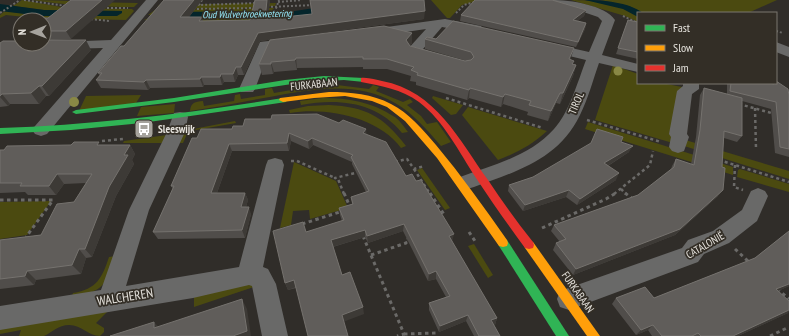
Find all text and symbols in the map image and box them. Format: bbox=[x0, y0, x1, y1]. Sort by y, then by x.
water label: Oud Wulverbroekwetering bbox=[202, 7, 293, 21]
north arrow bbox=[12, 12, 52, 52]
legend bbox=[637, 12, 777, 84]
text: Fast bbox=[673, 20, 691, 35]
text: N bbox=[15, 29, 29, 35]
text: Slow bbox=[673, 40, 694, 55]
text: Jam bbox=[672, 60, 689, 75]
street label: FURKABAAN bbox=[290, 75, 338, 93]
street label: TIROL bbox=[565, 89, 587, 116]
bus stop icon: Sleeswijk bbox=[133, 118, 155, 140]
place label: Sleeswijk bbox=[158, 122, 195, 136]
street label: CATALONIË bbox=[683, 228, 727, 262]
street label: FURKABAAN bbox=[559, 269, 597, 316]
street label: WALCHEREN bbox=[96, 284, 154, 310]

